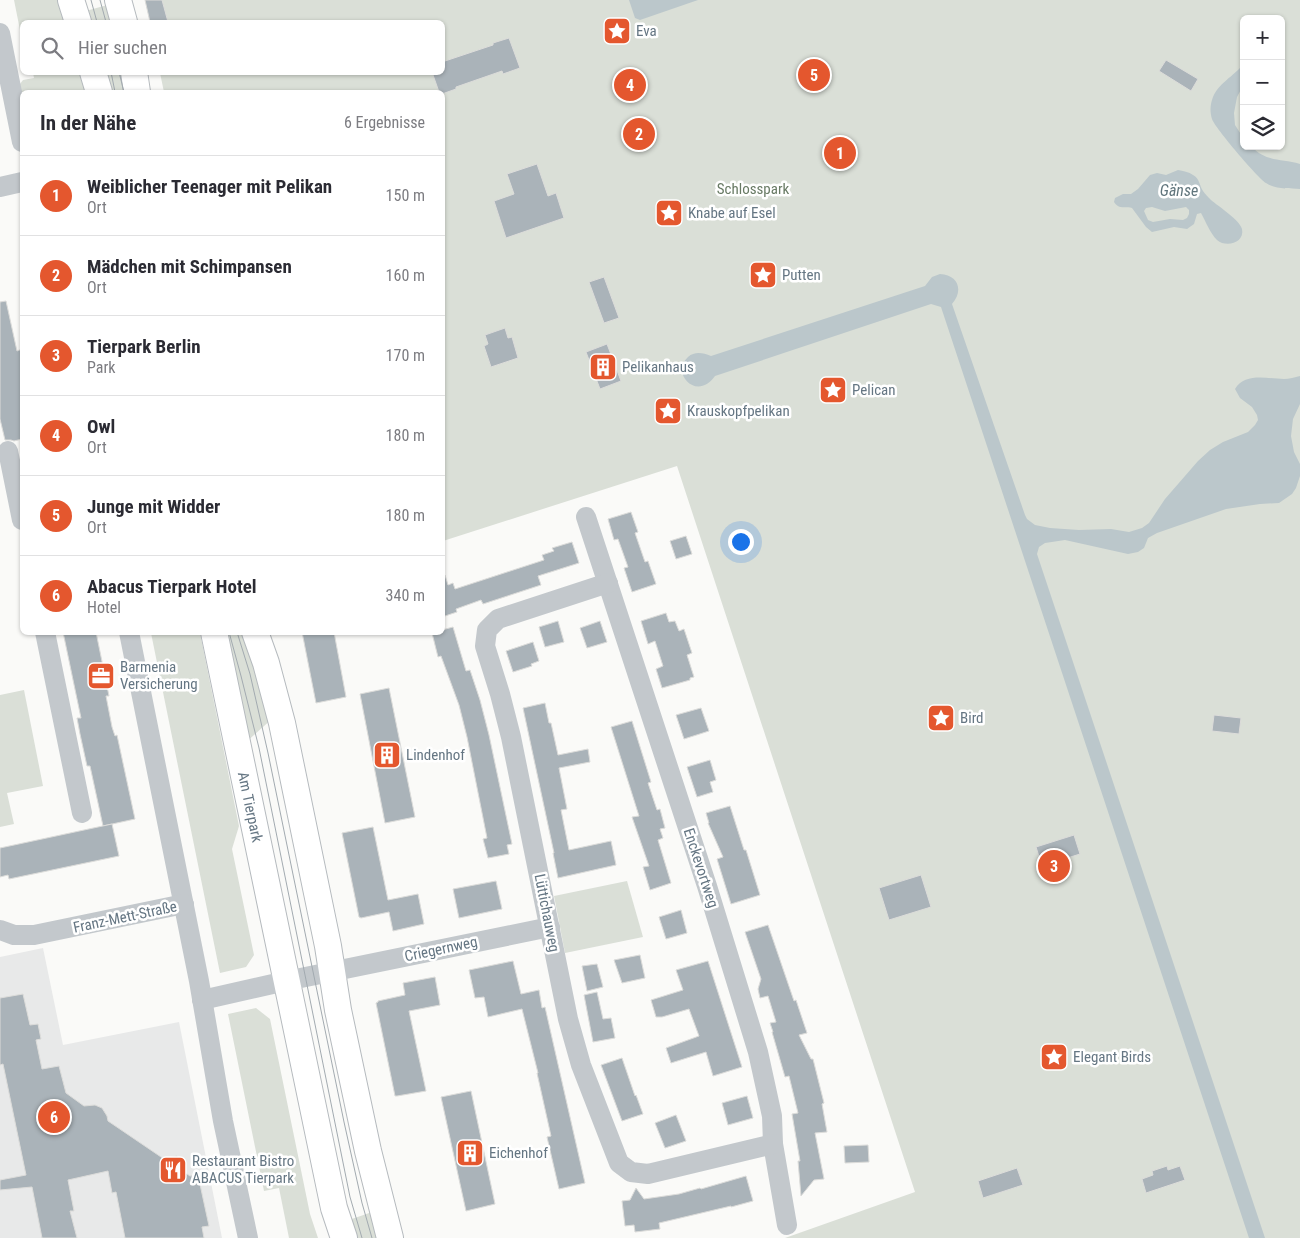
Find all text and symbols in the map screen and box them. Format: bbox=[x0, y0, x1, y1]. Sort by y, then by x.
map controls bbox=[1240, 15, 1285, 150]
button: + bbox=[1240, 15, 1285, 60]
place icon: Eva bbox=[602, 16, 632, 46]
search box bbox=[20, 20, 445, 75]
place label: Eva bbox=[636, 22, 657, 40]
icon: search bbox=[38, 34, 66, 62]
text: Hier suchen bbox=[78, 36, 167, 59]
pin: 5 bbox=[798, 56, 830, 94]
button: − bbox=[1240, 60, 1285, 105]
pin: 4 bbox=[614, 66, 646, 104]
button: layers bbox=[1240, 105, 1285, 150]
text: In der Nähe bbox=[40, 111, 136, 135]
text: 6 Ergebnisse bbox=[344, 113, 425, 132]
pin: 2 bbox=[623, 115, 655, 153]
pin: 1 bbox=[824, 134, 856, 172]
text: Weiblicher Teenager mit Pelikan bbox=[87, 175, 332, 198]
park label: Schlosspark bbox=[717, 180, 789, 198]
water label: Gänse bbox=[1160, 181, 1198, 200]
text: 1 bbox=[52, 186, 60, 205]
text: 150 m bbox=[386, 186, 425, 205]
text: Ort bbox=[87, 198, 107, 217]
place icon: Knabe auf Esel bbox=[654, 198, 684, 228]
place label: Knabe auf Esel bbox=[688, 204, 776, 222]
text: Mädchen mit Schimpansen bbox=[87, 255, 292, 278]
place icon: Putten bbox=[748, 260, 778, 290]
text: 2 bbox=[52, 266, 60, 285]
text: 160 m bbox=[386, 266, 425, 285]
place label: Putten bbox=[782, 266, 821, 284]
text: Ort bbox=[87, 278, 107, 297]
text: Tierpark Berlin bbox=[87, 335, 201, 358]
text: 3 bbox=[52, 346, 60, 365]
text: 170 m bbox=[386, 346, 425, 365]
building icon: Pelikanhaus bbox=[588, 352, 618, 382]
text: Park bbox=[87, 358, 116, 377]
place label: Pelikanhaus bbox=[622, 358, 694, 376]
place icon: Pelican bbox=[818, 375, 848, 405]
place label: Pelican bbox=[852, 381, 896, 399]
place icon: Krauskopfpelikan bbox=[653, 396, 683, 426]
place label: Krauskopfpelikan bbox=[687, 402, 790, 420]
text: Owl bbox=[87, 415, 115, 438]
text: 4 bbox=[52, 426, 60, 445]
text: 180 m bbox=[386, 426, 425, 445]
text: Ort bbox=[87, 438, 107, 457]
text: Junge mit Widder bbox=[87, 495, 220, 518]
text: 5 bbox=[52, 506, 60, 525]
text: 180 m bbox=[386, 506, 425, 525]
text: Ort bbox=[87, 518, 107, 537]
your location bbox=[728, 529, 754, 555]
text: Abacus Tierpark Hotel bbox=[87, 575, 257, 598]
text: 6 bbox=[52, 586, 60, 605]
text: 340 m bbox=[386, 586, 425, 605]
text: Hotel bbox=[87, 598, 121, 617]
place label: Barmenia Versicherung bbox=[120, 658, 198, 693]
office icon: Barmenia Versicherung bbox=[86, 661, 116, 691]
place icon: Bird bbox=[926, 703, 956, 733]
place label: Bird bbox=[960, 709, 984, 727]
building icon: Lindenhof bbox=[372, 740, 402, 770]
place label: Lindenhof bbox=[406, 746, 465, 764]
street label: Am Tierpark bbox=[234, 770, 266, 844]
street label: Enckevortweg bbox=[680, 826, 722, 910]
pin: 3 bbox=[1038, 847, 1070, 885]
street label: Lüttichauweg bbox=[531, 872, 563, 954]
street label: Franz-Mett-Straße bbox=[72, 897, 178, 937]
street label: Criegernweg bbox=[403, 933, 479, 965]
place icon: Elegant Birds bbox=[1039, 1042, 1069, 1072]
place label: Elegant Birds bbox=[1073, 1048, 1151, 1066]
pin: 6 bbox=[38, 1098, 70, 1136]
building icon: Eichenhof bbox=[455, 1138, 485, 1168]
place label: Eichenhof bbox=[489, 1144, 548, 1162]
place label: Restaurant Bistro ABACUS Tierpark bbox=[192, 1152, 294, 1187]
restaurant icon: Restaurant Bistro ABACUS Tierpark bbox=[158, 1155, 188, 1185]

